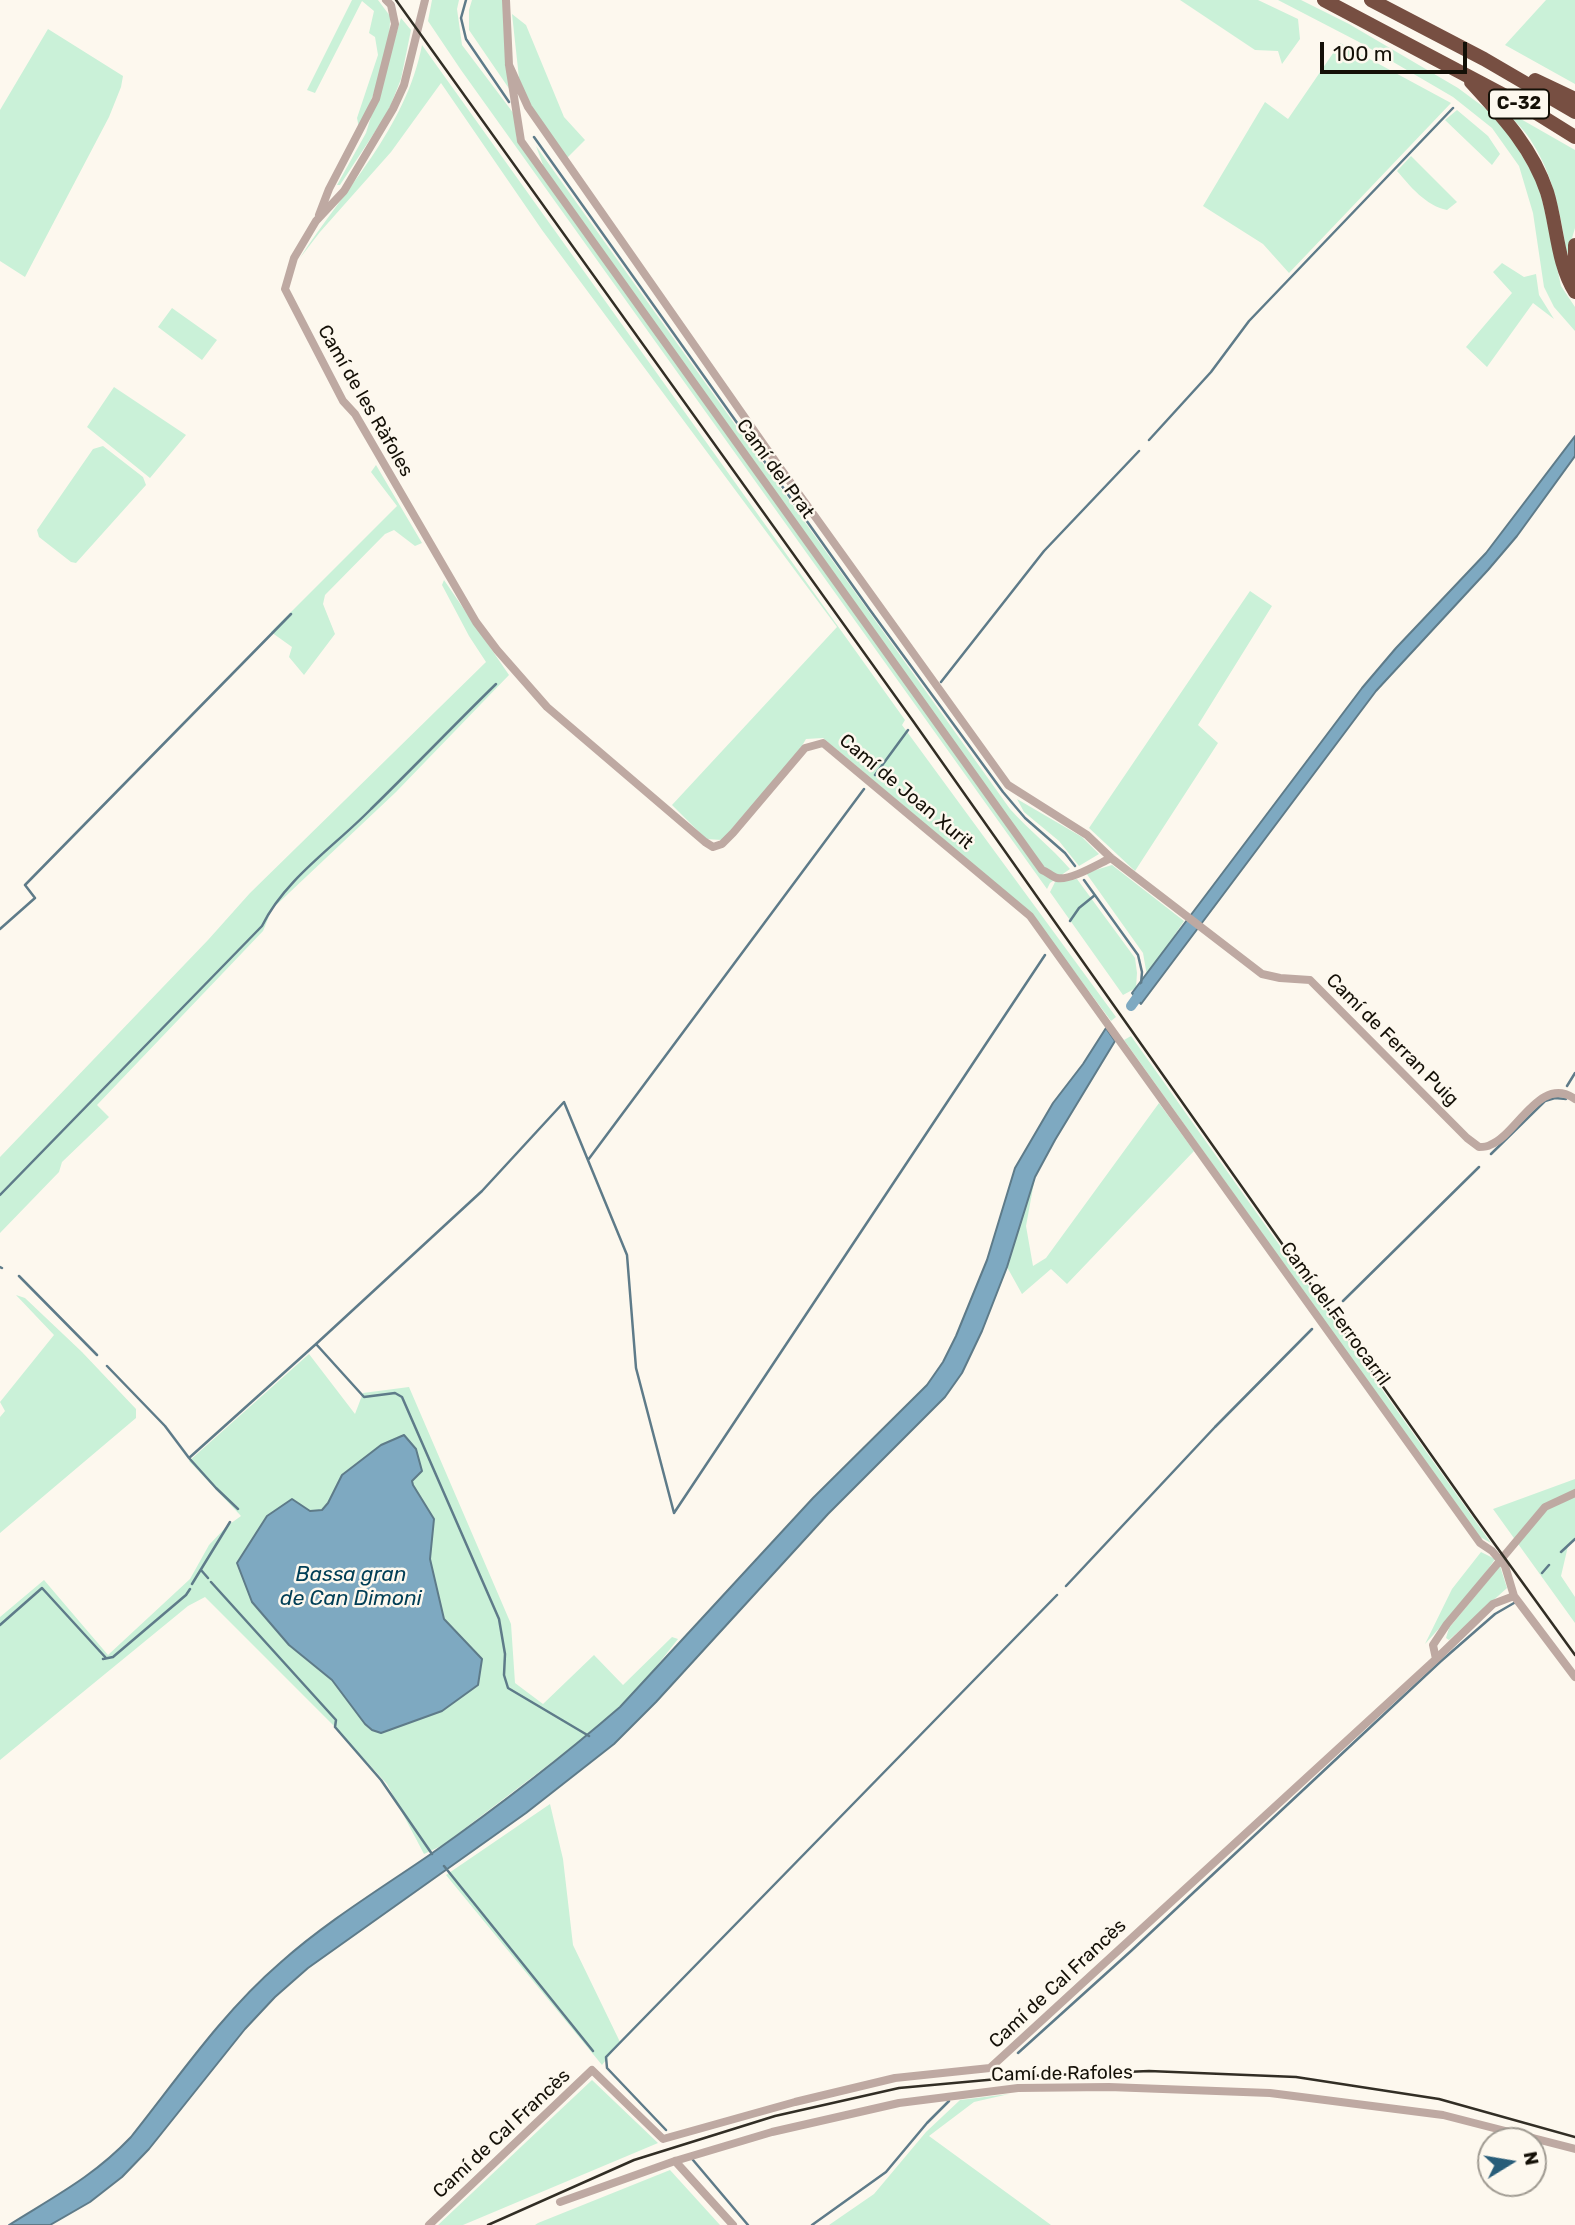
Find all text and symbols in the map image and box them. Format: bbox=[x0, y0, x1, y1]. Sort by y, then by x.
scale bar bbox=[1323, 28, 1470, 72]
text: 100 m bbox=[1333, 41, 1392, 66]
road number: C-32 bbox=[1489, 90, 1549, 119]
street label: Camí de les Ràfoles bbox=[312, 321, 418, 481]
street label: Camí del Prat bbox=[731, 415, 819, 523]
street label: Camí de Joan Xurit bbox=[834, 729, 978, 855]
street label: Camí de Ferran Puig bbox=[1321, 969, 1463, 1111]
street label: Camí del Ferrocarril bbox=[1275, 1238, 1395, 1390]
water label: Bassa gran de Can Dimoni bbox=[280, 1562, 422, 1612]
street label: Camí de Cal Francès bbox=[985, 1915, 1131, 2053]
street label: Camí de Rafoles bbox=[991, 2061, 1133, 2087]
street label: Camí de Cal Francès bbox=[429, 2065, 575, 2203]
north arrow bbox=[1477, 2127, 1547, 2197]
text: N bbox=[1519, 2149, 1544, 2167]

